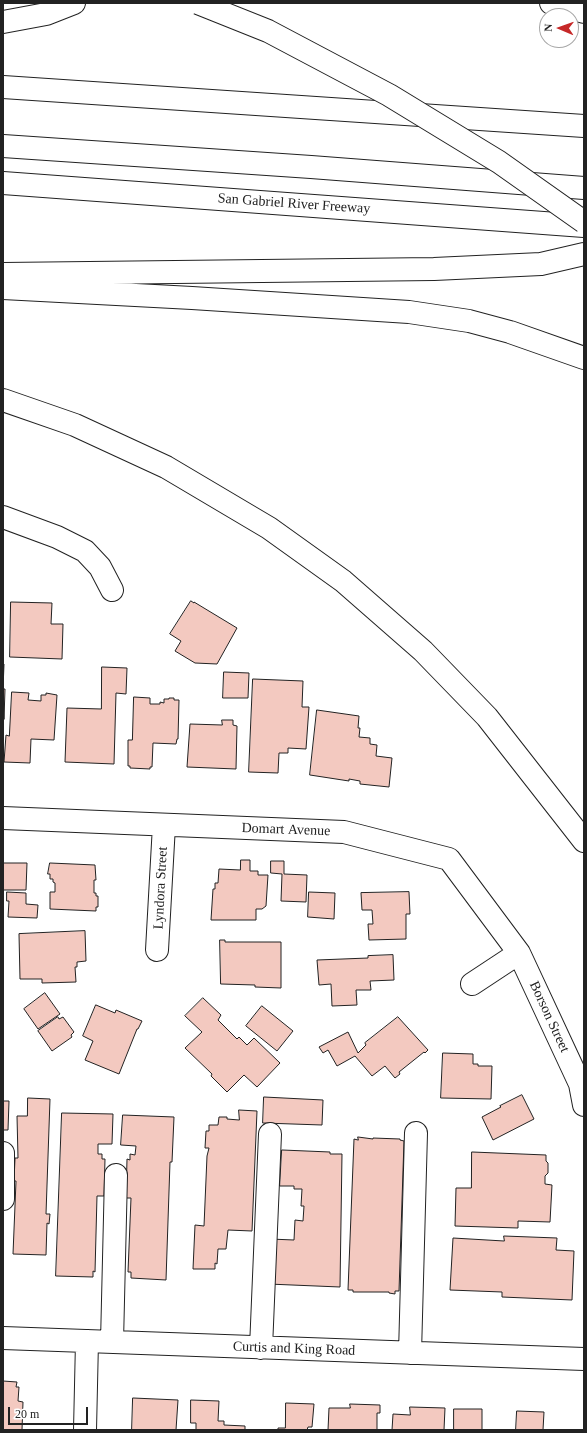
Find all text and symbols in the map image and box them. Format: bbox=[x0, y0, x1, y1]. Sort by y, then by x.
north arrow bbox=[539, 8, 579, 48]
text: N bbox=[542, 23, 554, 32]
street label: San Gabriel River Freeway bbox=[217, 190, 371, 218]
street label: Domart Avenue bbox=[241, 820, 331, 840]
street label: Lyndora Street bbox=[150, 846, 172, 930]
street label: Borson Street bbox=[525, 979, 573, 1055]
street label: Curtis and King Road bbox=[232, 1338, 356, 1360]
scale bar bbox=[10, 1399, 90, 1425]
text: 20 m bbox=[15, 1407, 39, 1421]

